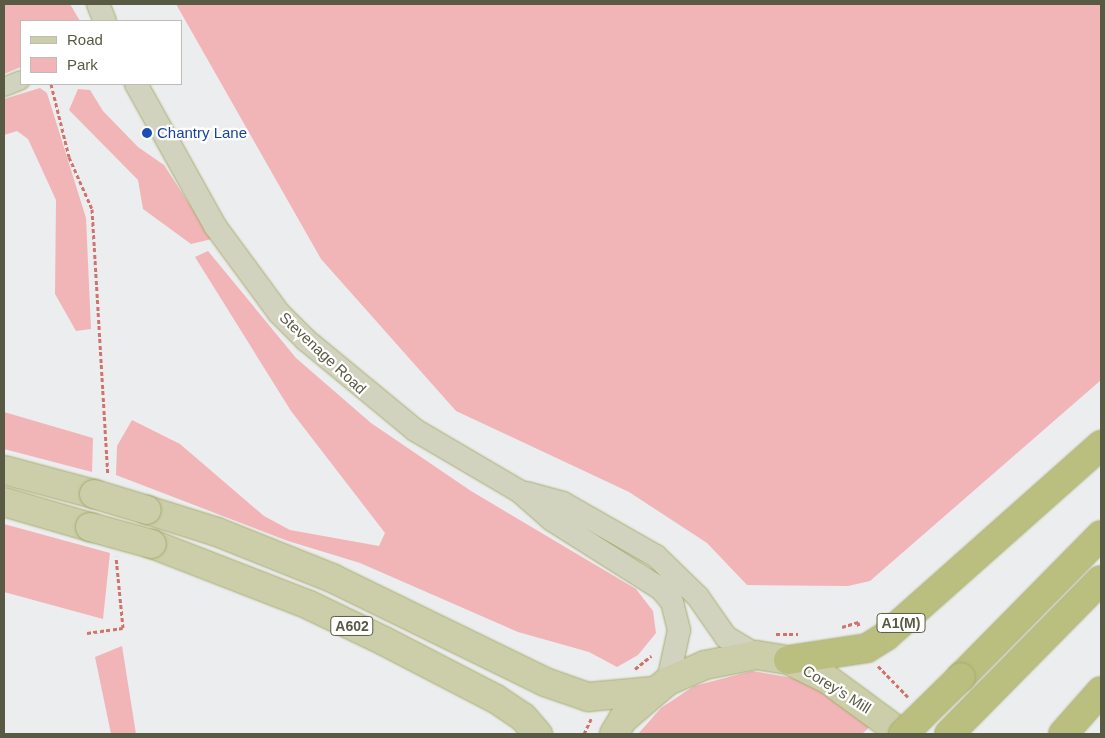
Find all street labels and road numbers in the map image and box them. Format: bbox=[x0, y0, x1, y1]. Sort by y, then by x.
street label: Stevenage Road bbox=[276, 308, 370, 398]
road number: A1(M) bbox=[876, 612, 926, 634]
road number: A602 bbox=[330, 614, 374, 638]
street label: Corey's Mill bbox=[800, 661, 874, 717]

